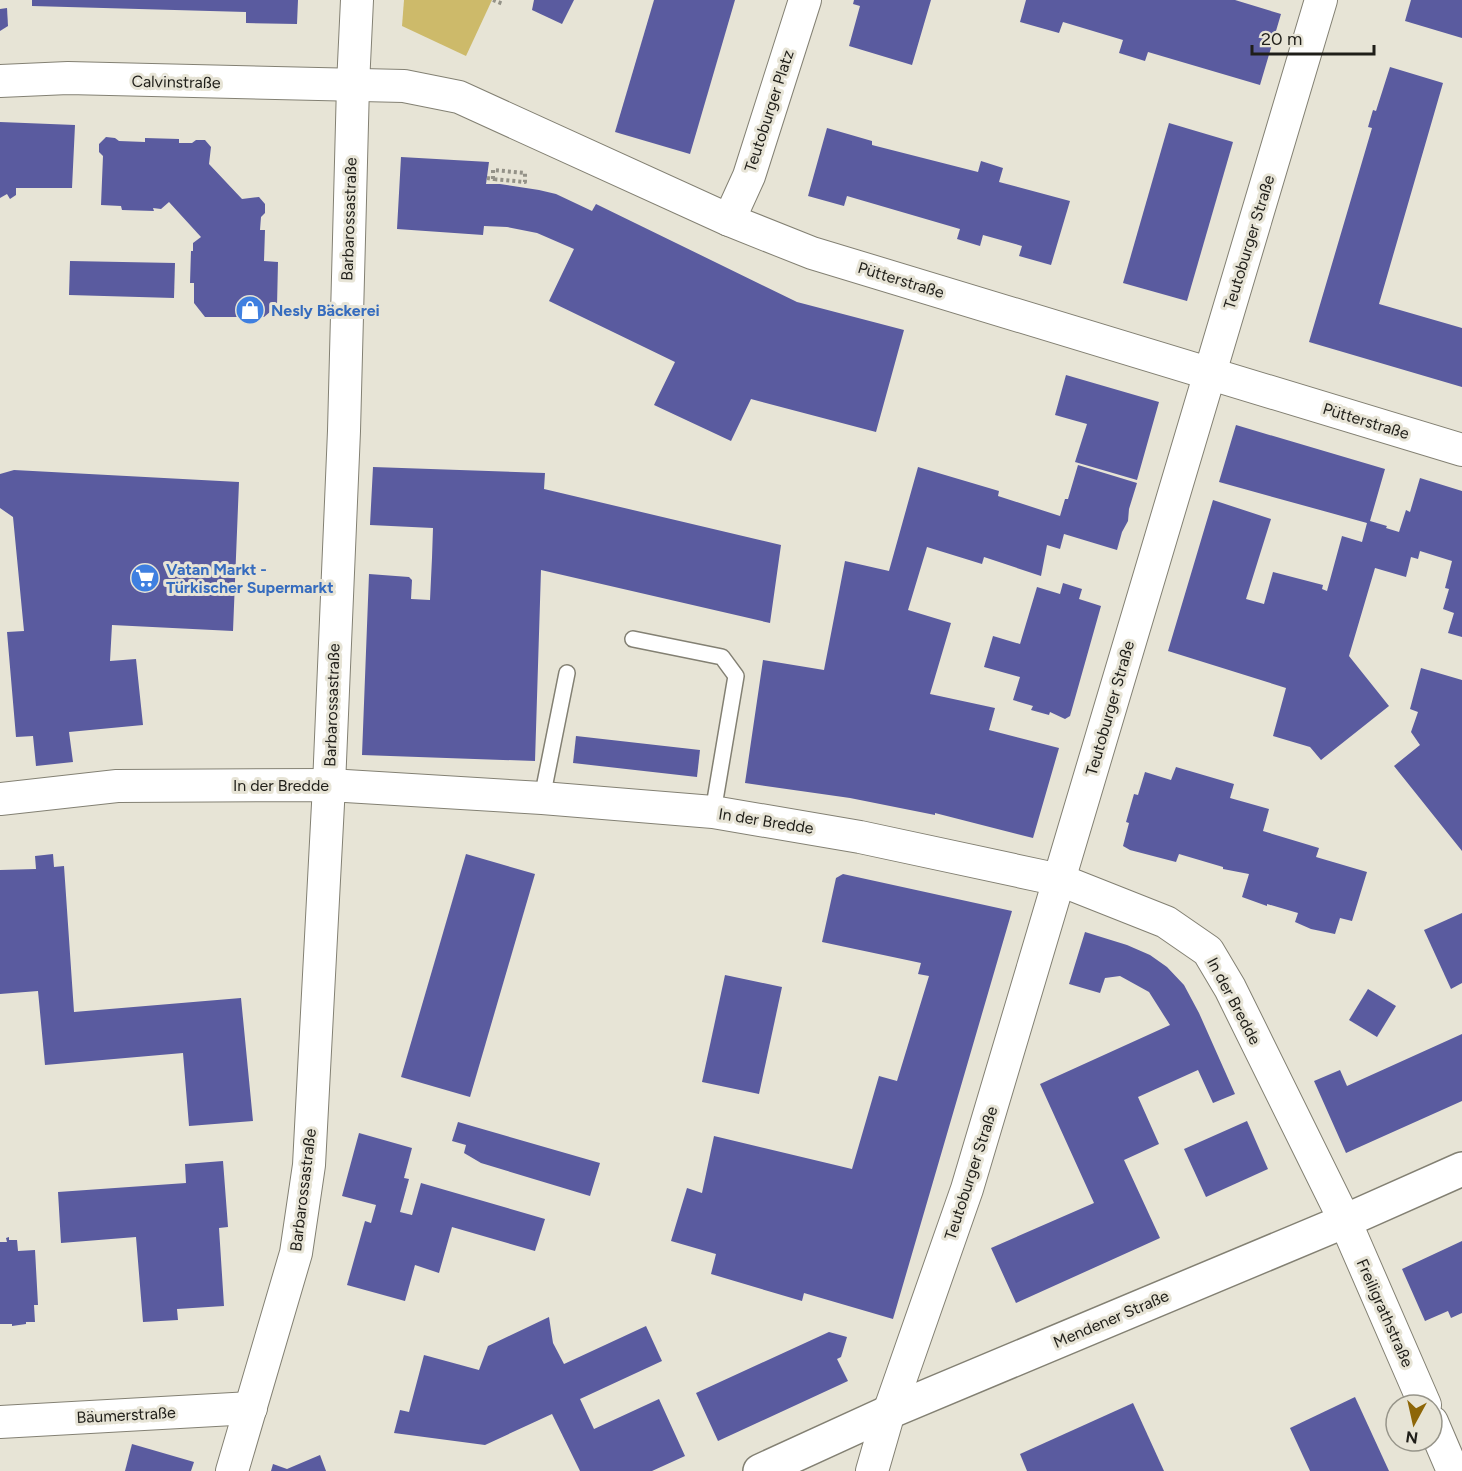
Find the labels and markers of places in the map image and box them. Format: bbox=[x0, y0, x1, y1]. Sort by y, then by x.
shop icon: Nesly Bäckerei bbox=[234, 294, 266, 326]
place label: Nesly Bäckerei bbox=[271, 301, 380, 320]
place label: Vatan Markt - Türkischer Supermarkt bbox=[166, 560, 334, 597]
supermarket icon: Vatan Markt - Türkischer Supermarkt bbox=[129, 562, 161, 594]

